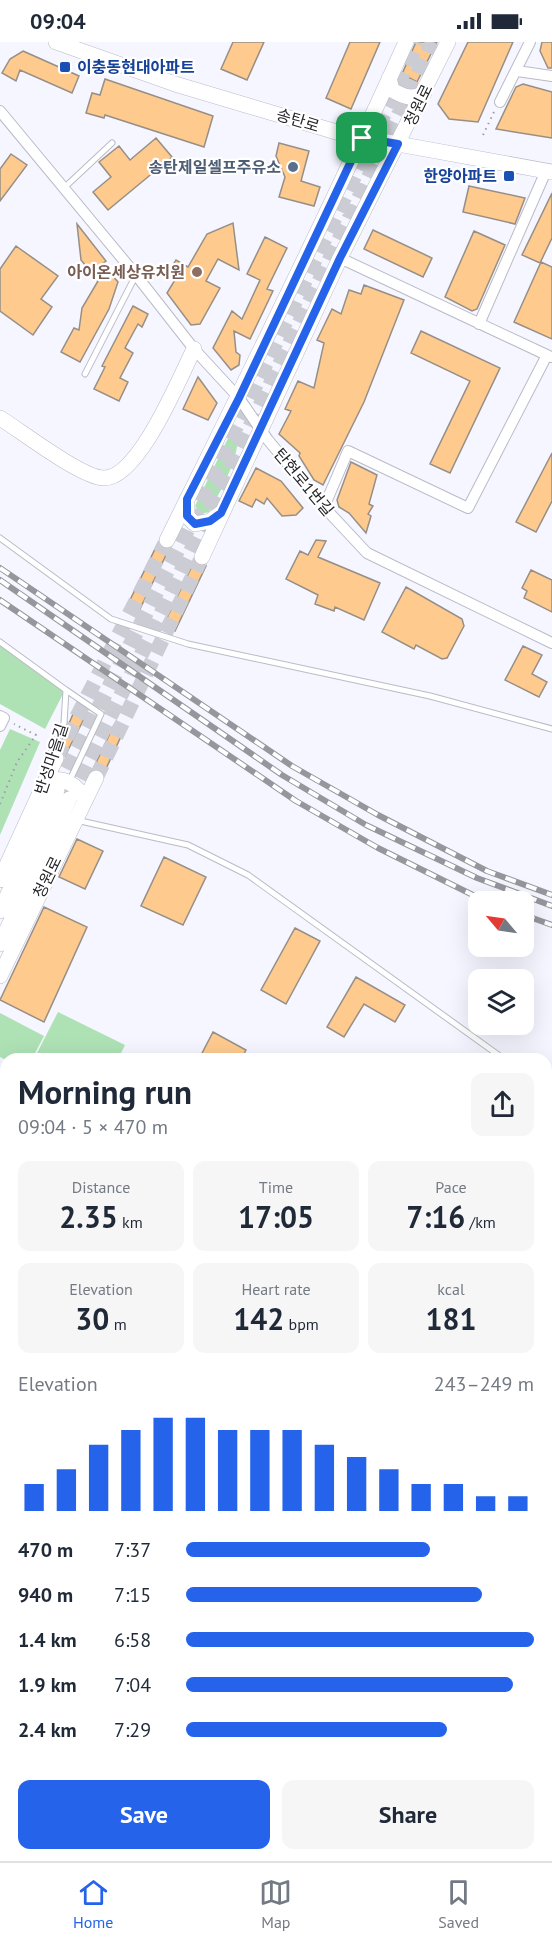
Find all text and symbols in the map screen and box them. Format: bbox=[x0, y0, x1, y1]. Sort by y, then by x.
text: 09:04 bbox=[30, 7, 86, 35]
place label: 이충동현대아파트 bbox=[77, 57, 195, 77]
marker: 이충동현대아파트 bbox=[58, 60, 72, 74]
street label: 청원로 bbox=[399, 81, 437, 129]
street label: 송탄로 bbox=[274, 104, 322, 136]
pin bbox=[336, 112, 387, 163]
icon: arrive bbox=[345, 121, 378, 154]
place label: 송탄제일셀프주유소 bbox=[149, 157, 281, 177]
marker: 송탄제일셀프주유소 bbox=[286, 160, 300, 174]
place label: 한양아파트 bbox=[423, 166, 497, 186]
marker: 한양아파트 bbox=[502, 169, 516, 183]
place label: 아이온세상유치원 bbox=[67, 262, 185, 282]
marker: 아이온세상유치원 bbox=[190, 265, 204, 279]
street label: 탄현로1번길 bbox=[270, 444, 338, 520]
street label: 반성마을길 bbox=[30, 721, 72, 797]
street label: 청원로 bbox=[28, 853, 66, 901]
north arrow bbox=[468, 891, 534, 957]
map controls bbox=[468, 891, 534, 1035]
button: layers bbox=[468, 969, 534, 1035]
text: Morning run bbox=[18, 1070, 192, 1113]
button: share bbox=[471, 1073, 534, 1136]
text: 09:04 · 5 × 470 m bbox=[18, 1114, 168, 1140]
text: Distance bbox=[72, 1177, 130, 1197]
text: Time bbox=[259, 1177, 293, 1197]
text: Pace bbox=[435, 1177, 467, 1197]
text: 2.35 bbox=[59, 1197, 118, 1236]
text: 17:05 bbox=[238, 1197, 314, 1236]
text: 7:16 bbox=[406, 1197, 465, 1236]
text: km bbox=[118, 1212, 143, 1232]
text: /km bbox=[465, 1212, 496, 1232]
text: Elevation bbox=[69, 1279, 133, 1299]
text: Heart rate bbox=[241, 1279, 311, 1299]
text: kcal bbox=[437, 1279, 465, 1299]
text: 30 bbox=[75, 1299, 109, 1338]
text: 142 bbox=[233, 1299, 284, 1338]
text: 181 bbox=[425, 1299, 477, 1338]
text: m bbox=[109, 1314, 127, 1334]
text: bpm bbox=[284, 1314, 319, 1334]
text: Elevation bbox=[18, 1371, 98, 1397]
text: 243–249 m bbox=[434, 1371, 534, 1397]
text: 470 m bbox=[18, 1537, 73, 1563]
text: 7:37 bbox=[114, 1537, 151, 1563]
text: 940 m bbox=[18, 1582, 73, 1608]
text: 7:15 bbox=[114, 1582, 151, 1608]
text: 1.4 km bbox=[18, 1627, 77, 1653]
text: 6:58 bbox=[114, 1627, 151, 1653]
text: 1.9 km bbox=[18, 1672, 77, 1698]
text: 7:04 bbox=[114, 1672, 151, 1698]
text: 2.4 km bbox=[18, 1717, 77, 1743]
text: 7:29 bbox=[114, 1717, 151, 1743]
button: Save bbox=[18, 1780, 270, 1849]
button: Share bbox=[282, 1780, 534, 1849]
tab: Home bbox=[73, 1876, 113, 1932]
tab: Map bbox=[259, 1876, 292, 1932]
tab: Saved bbox=[438, 1876, 479, 1932]

